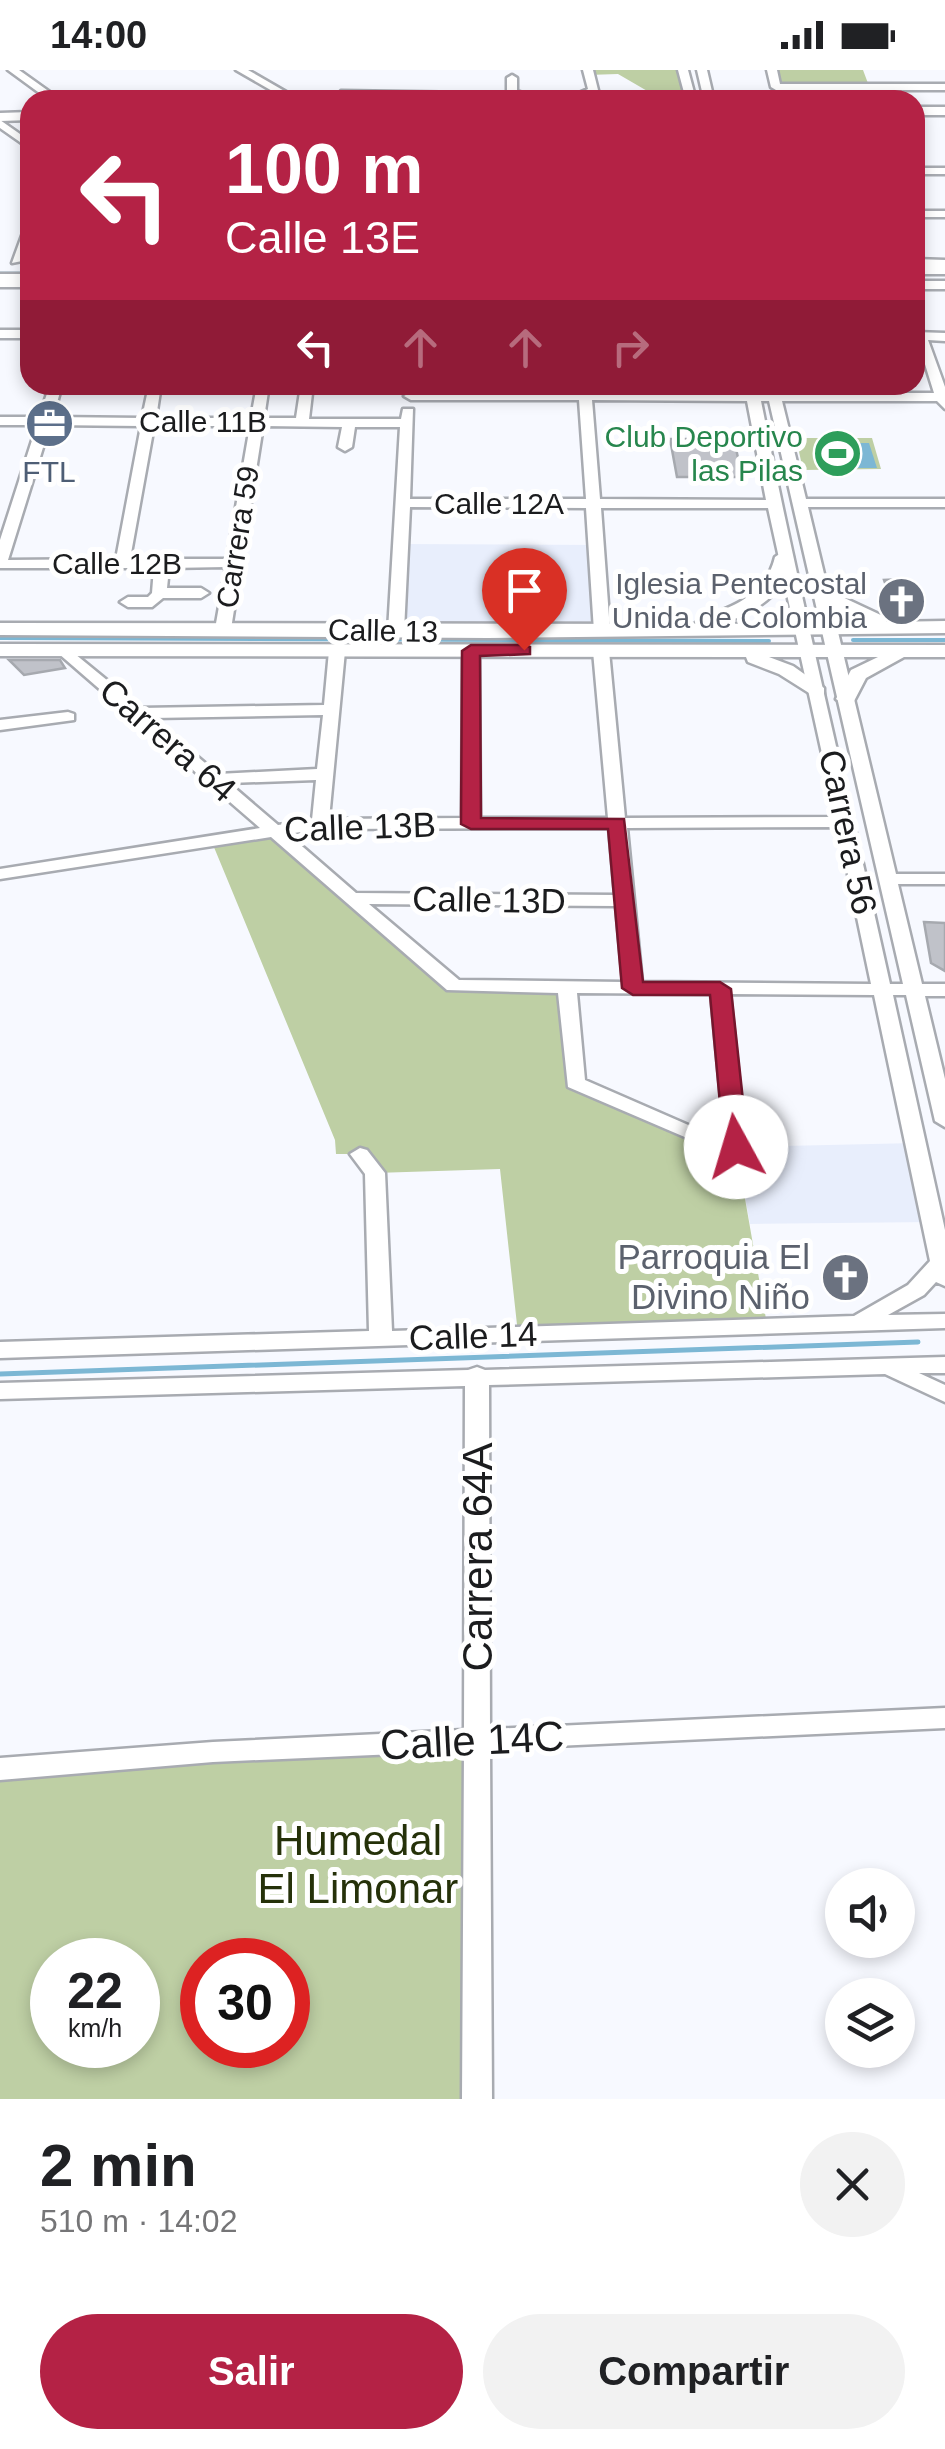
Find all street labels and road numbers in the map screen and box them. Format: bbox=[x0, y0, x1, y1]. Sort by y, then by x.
street label: Calle 11B bbox=[139, 405, 267, 438]
street label: Carrera 59 bbox=[210, 464, 265, 610]
street label: Calle 12A bbox=[434, 487, 564, 520]
street label: Calle 12B bbox=[52, 547, 182, 580]
street label: Calle 13 bbox=[328, 613, 438, 648]
street label: Carrera 64 bbox=[92, 670, 244, 809]
street label: Carrera 56 bbox=[812, 746, 885, 918]
street label: Calle 13B bbox=[283, 804, 436, 849]
street label: Calle 13D bbox=[412, 879, 566, 920]
street label: Calle 14 bbox=[408, 1314, 538, 1357]
street label: Carrera 64A bbox=[454, 1443, 501, 1671]
street label: Calle 14C bbox=[379, 1712, 565, 1769]

